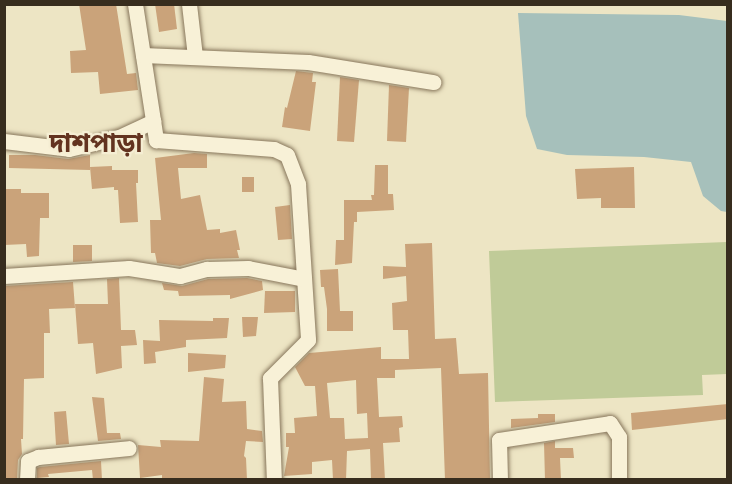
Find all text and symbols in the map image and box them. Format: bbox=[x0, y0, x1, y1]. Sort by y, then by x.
district label: দাশপাড়া bbox=[49, 129, 143, 161]

